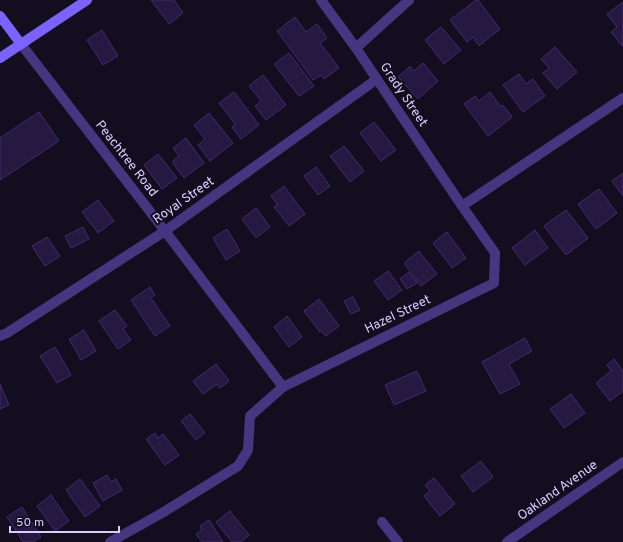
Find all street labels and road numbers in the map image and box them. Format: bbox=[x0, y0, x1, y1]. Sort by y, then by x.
street label: Grady Street bbox=[376, 60, 430, 130]
street label: Peachtree Road bbox=[91, 118, 161, 200]
street label: Royal Street bbox=[150, 174, 218, 228]
street label: Hazel Street bbox=[362, 292, 434, 338]
street label: Oakland Avenue bbox=[515, 457, 601, 525]

